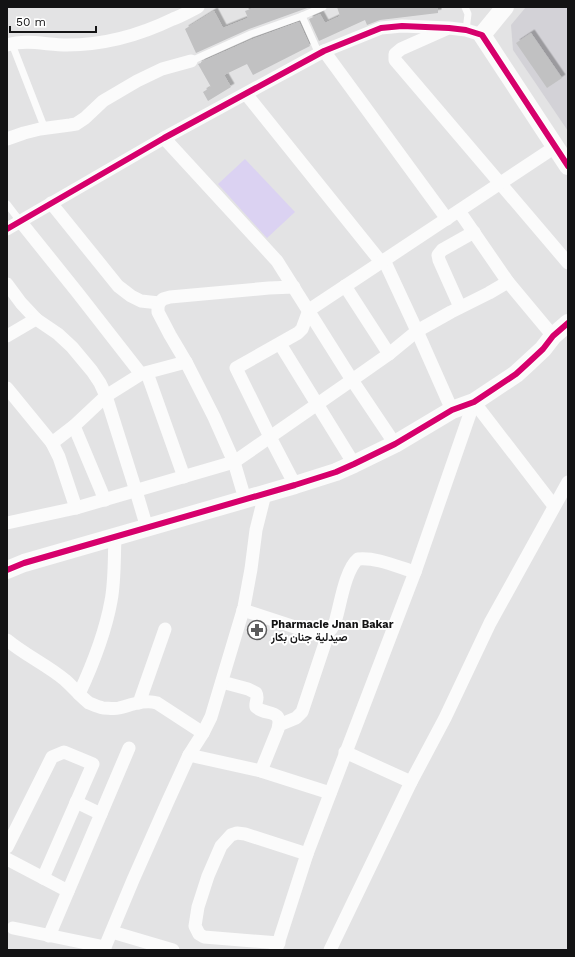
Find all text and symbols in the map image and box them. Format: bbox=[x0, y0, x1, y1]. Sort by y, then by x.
scale bar bbox=[10, 8, 96, 34]
text: 50 m bbox=[16, 15, 46, 29]
place label: Pharmacie Jnan Bakar صيدلية جنان بكار bbox=[270, 618, 394, 644]
pharmacy icon: Pharmacie Jnan Bakar صيدلية جنان بكار bbox=[246, 619, 268, 641]

